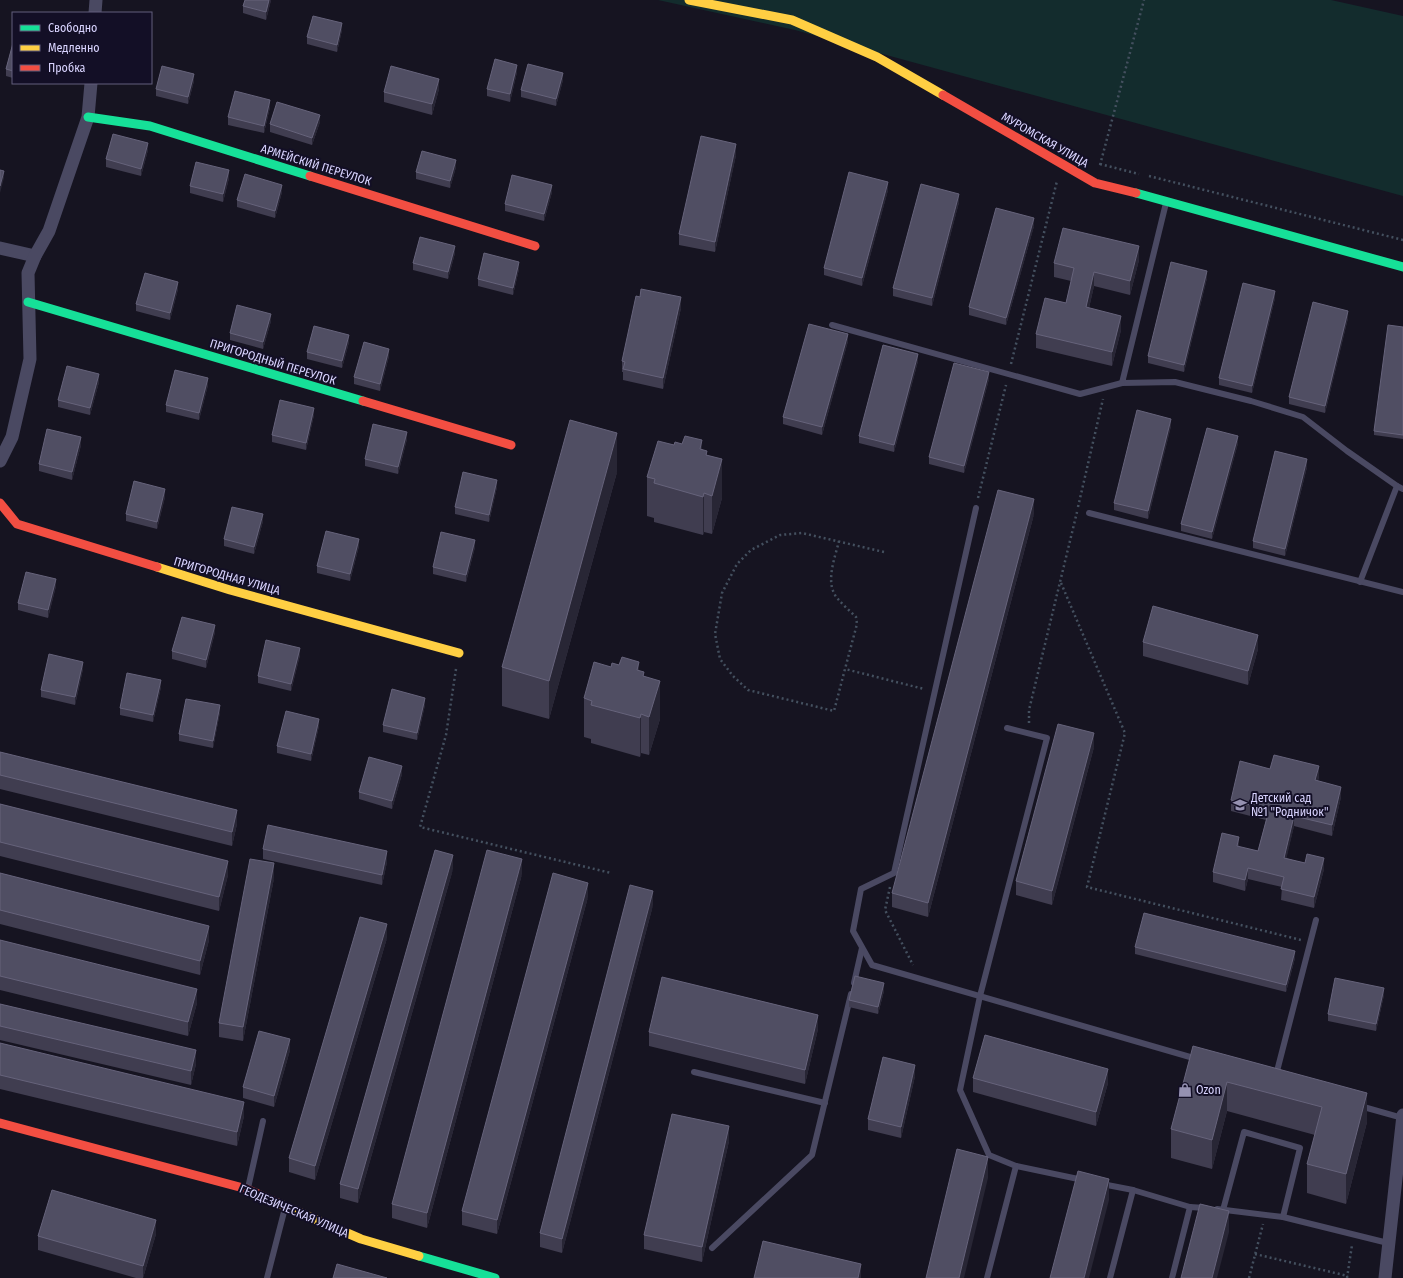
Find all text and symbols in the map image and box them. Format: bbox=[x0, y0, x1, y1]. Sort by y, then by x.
legend bbox=[12, 12, 152, 84]
text: Свободно bbox=[48, 21, 97, 35]
text: Медленно bbox=[48, 41, 100, 55]
text: Пробка bbox=[48, 61, 86, 75]
street label: МУРОМСКАЯ УЛИЦА bbox=[999, 109, 1092, 171]
street label: АРМЕЙСКИЙ ПЕРЕУЛОК bbox=[259, 141, 374, 189]
street label: ПРИГОРОДНЫЙ ПЕРЕУЛОК bbox=[208, 335, 339, 388]
street label: ПРИГОРОДНАЯ УЛИЦА bbox=[172, 554, 282, 598]
place label: Детский сад №1 "Родничок" bbox=[1250, 791, 1329, 819]
school or university icon: Детский сад №1 "Родничок" bbox=[1232, 797, 1248, 813]
shop icon: Ozon bbox=[1177, 1082, 1193, 1098]
place label: Ozon bbox=[1196, 1083, 1221, 1097]
street label: ГЕОДЕЗИЧЕСКАЯ УЛИЦА bbox=[237, 1182, 351, 1241]

